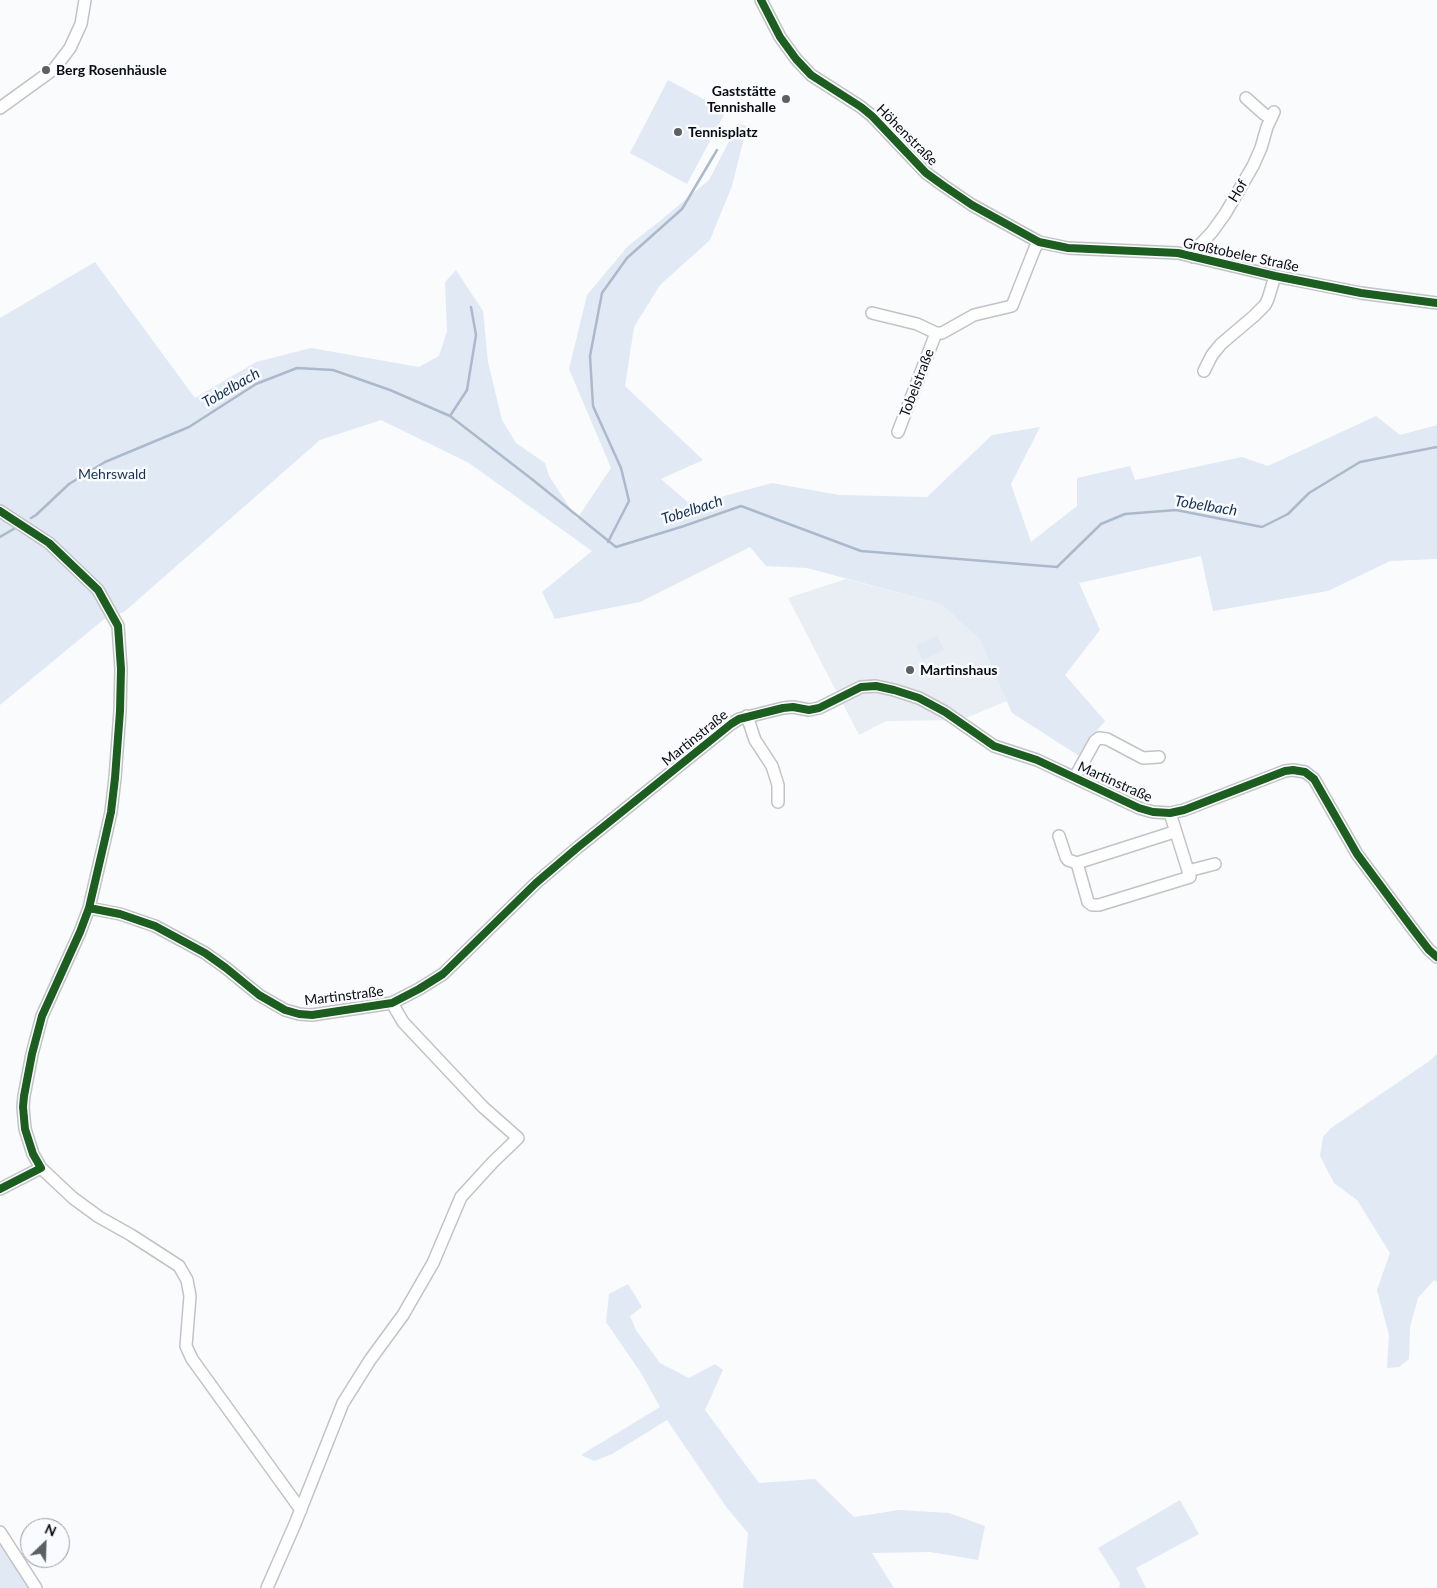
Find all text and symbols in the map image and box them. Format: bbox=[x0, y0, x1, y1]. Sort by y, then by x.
place label: Berg Rosenhäusle bbox=[56, 62, 167, 78]
marker: Berg Rosenhäusle bbox=[40, 64, 52, 76]
place label: Gaststätte Tennishalle bbox=[707, 83, 776, 115]
marker: Gaststätte Tennishalle bbox=[780, 93, 792, 105]
street label: Höhenstraße bbox=[873, 101, 941, 169]
place label: Tennisplatz bbox=[688, 124, 758, 140]
marker: Tennisplatz bbox=[672, 126, 684, 138]
street label: Hof bbox=[1225, 177, 1251, 205]
street label: Großtobeler Straße bbox=[1181, 235, 1301, 275]
street label: Tobelstraße bbox=[896, 347, 938, 419]
water label: Tobelbach bbox=[199, 364, 263, 412]
park label: Mehrswald bbox=[78, 466, 146, 482]
water label: Tobelbach bbox=[659, 492, 725, 528]
water label: Tobelbach bbox=[1173, 492, 1239, 520]
place label: Martinshaus bbox=[920, 662, 997, 678]
marker: Martinshaus bbox=[904, 664, 916, 676]
street label: Martinstraße bbox=[659, 706, 731, 770]
street label: Martinstraße bbox=[1075, 758, 1155, 806]
street label: Martinstraße bbox=[303, 983, 385, 1009]
north arrow bbox=[20, 1518, 70, 1568]
text: N bbox=[43, 1520, 59, 1540]

